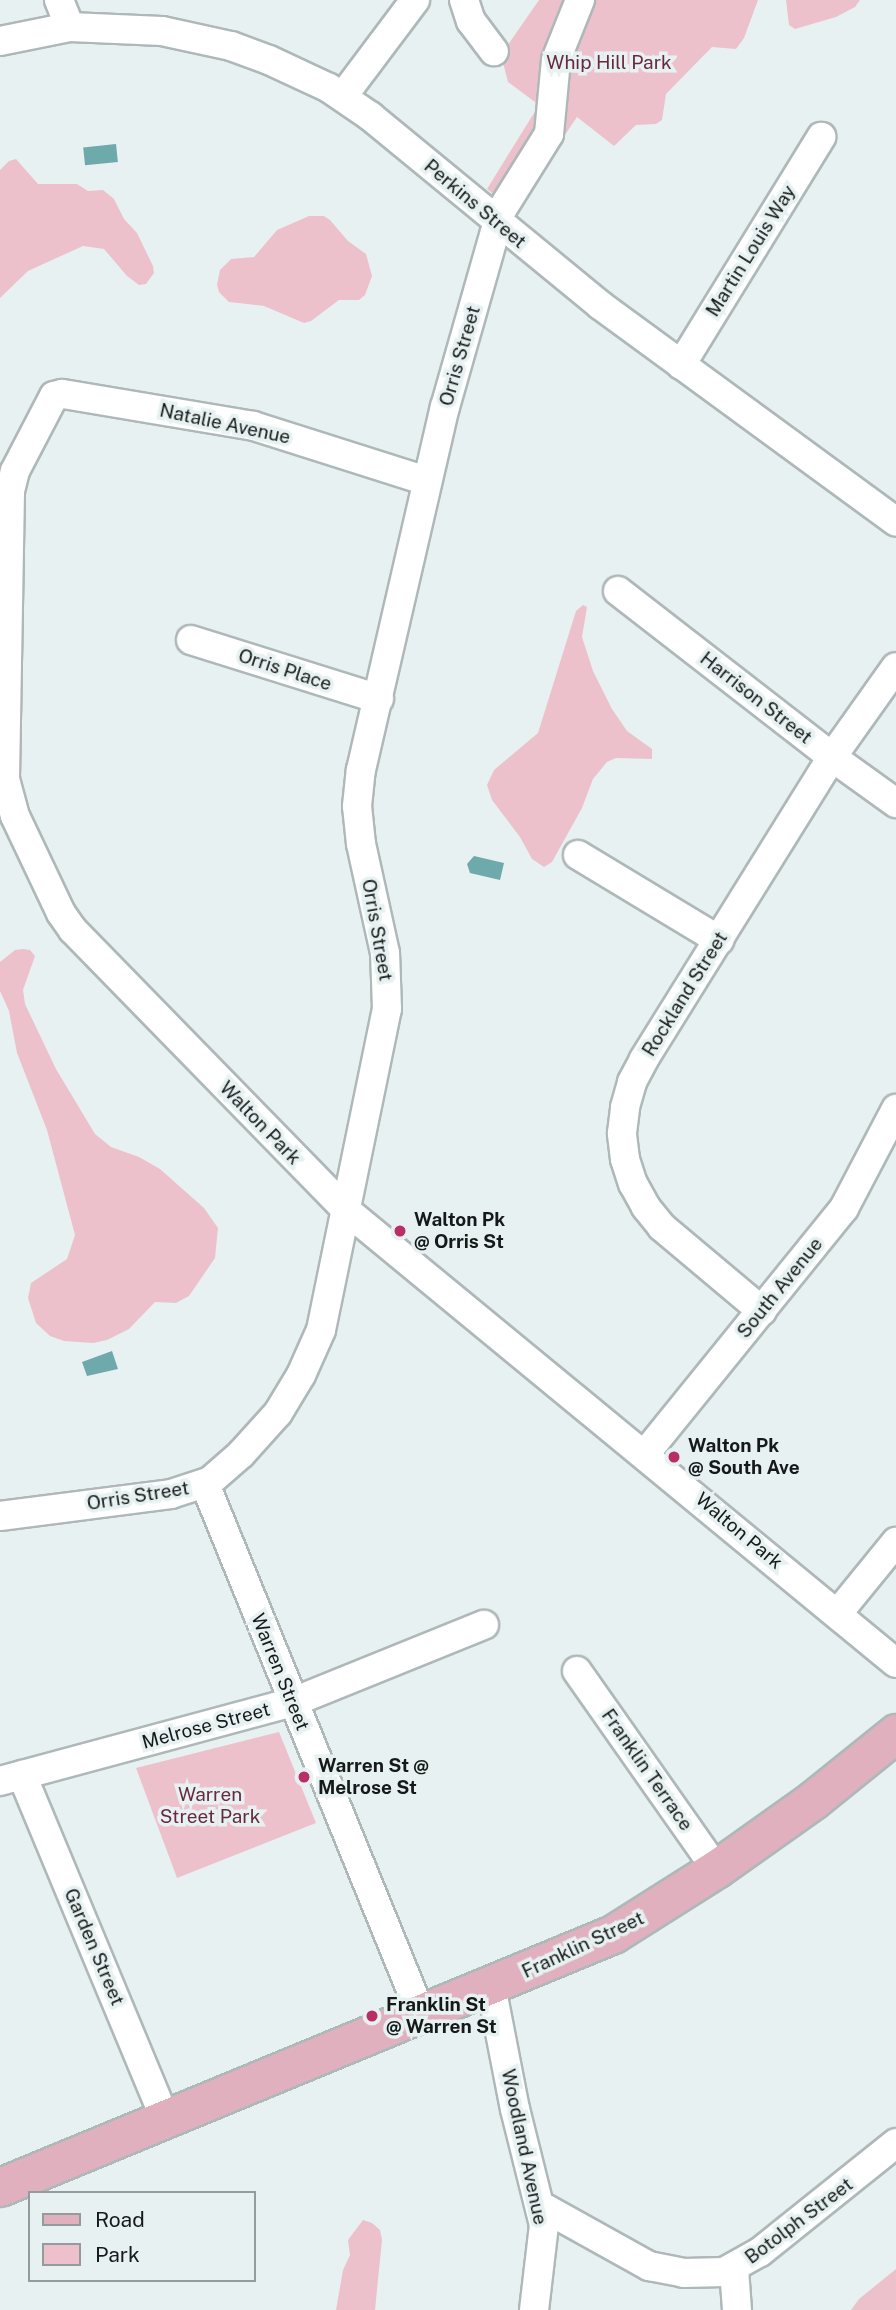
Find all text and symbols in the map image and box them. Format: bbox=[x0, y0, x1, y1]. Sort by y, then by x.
park label: Whip Hill Park bbox=[546, 52, 672, 74]
street label: Perkins Street bbox=[419, 155, 531, 253]
street label: Martin Louis Way bbox=[701, 181, 801, 321]
street label: Orris Street bbox=[435, 303, 485, 409]
street label: Natalie Avenue bbox=[157, 399, 293, 449]
street label: Orris Place bbox=[235, 644, 335, 696]
street label: Harrison Street bbox=[695, 647, 817, 749]
street label: Orris Street bbox=[357, 877, 397, 983]
street label: Rockland Street bbox=[638, 927, 732, 1061]
street label: Walton Park bbox=[215, 1077, 305, 1169]
place label: Walton Pk @ Orris St bbox=[414, 1209, 505, 1253]
marker: Walton Pk @ Orris St bbox=[392, 1223, 408, 1239]
street label: South Avenue bbox=[733, 1233, 827, 1343]
place label: Walton Pk @ South Ave bbox=[688, 1435, 800, 1479]
marker: Walton Pk @ South Ave bbox=[666, 1449, 682, 1465]
street label: Orris Street bbox=[85, 1477, 191, 1515]
street label: Walton Park bbox=[691, 1488, 787, 1574]
street label: Warren Street bbox=[246, 1610, 314, 1734]
street label: Melrose Street bbox=[140, 1698, 272, 1754]
street label: Franklin Terrace bbox=[597, 1705, 697, 1835]
place label: Warren St @ Melrose St bbox=[318, 1755, 429, 1799]
marker: Warren St @ Melrose St bbox=[296, 1769, 312, 1785]
park label: Warren Street Park bbox=[160, 1784, 260, 1828]
street label: Garden Street bbox=[59, 1885, 129, 2009]
street label: Franklin Street bbox=[518, 1907, 648, 1983]
place label: Franklin St @ Warren St bbox=[386, 1994, 497, 2038]
marker: Franklin St @ Warren St bbox=[364, 2008, 380, 2024]
street label: Woodland Avenue bbox=[496, 2067, 552, 2227]
street label: Botolph Street bbox=[741, 2173, 857, 2269]
legend bbox=[28, 2191, 256, 2282]
text: Road bbox=[95, 2207, 145, 2232]
text: Park bbox=[95, 2242, 140, 2267]

